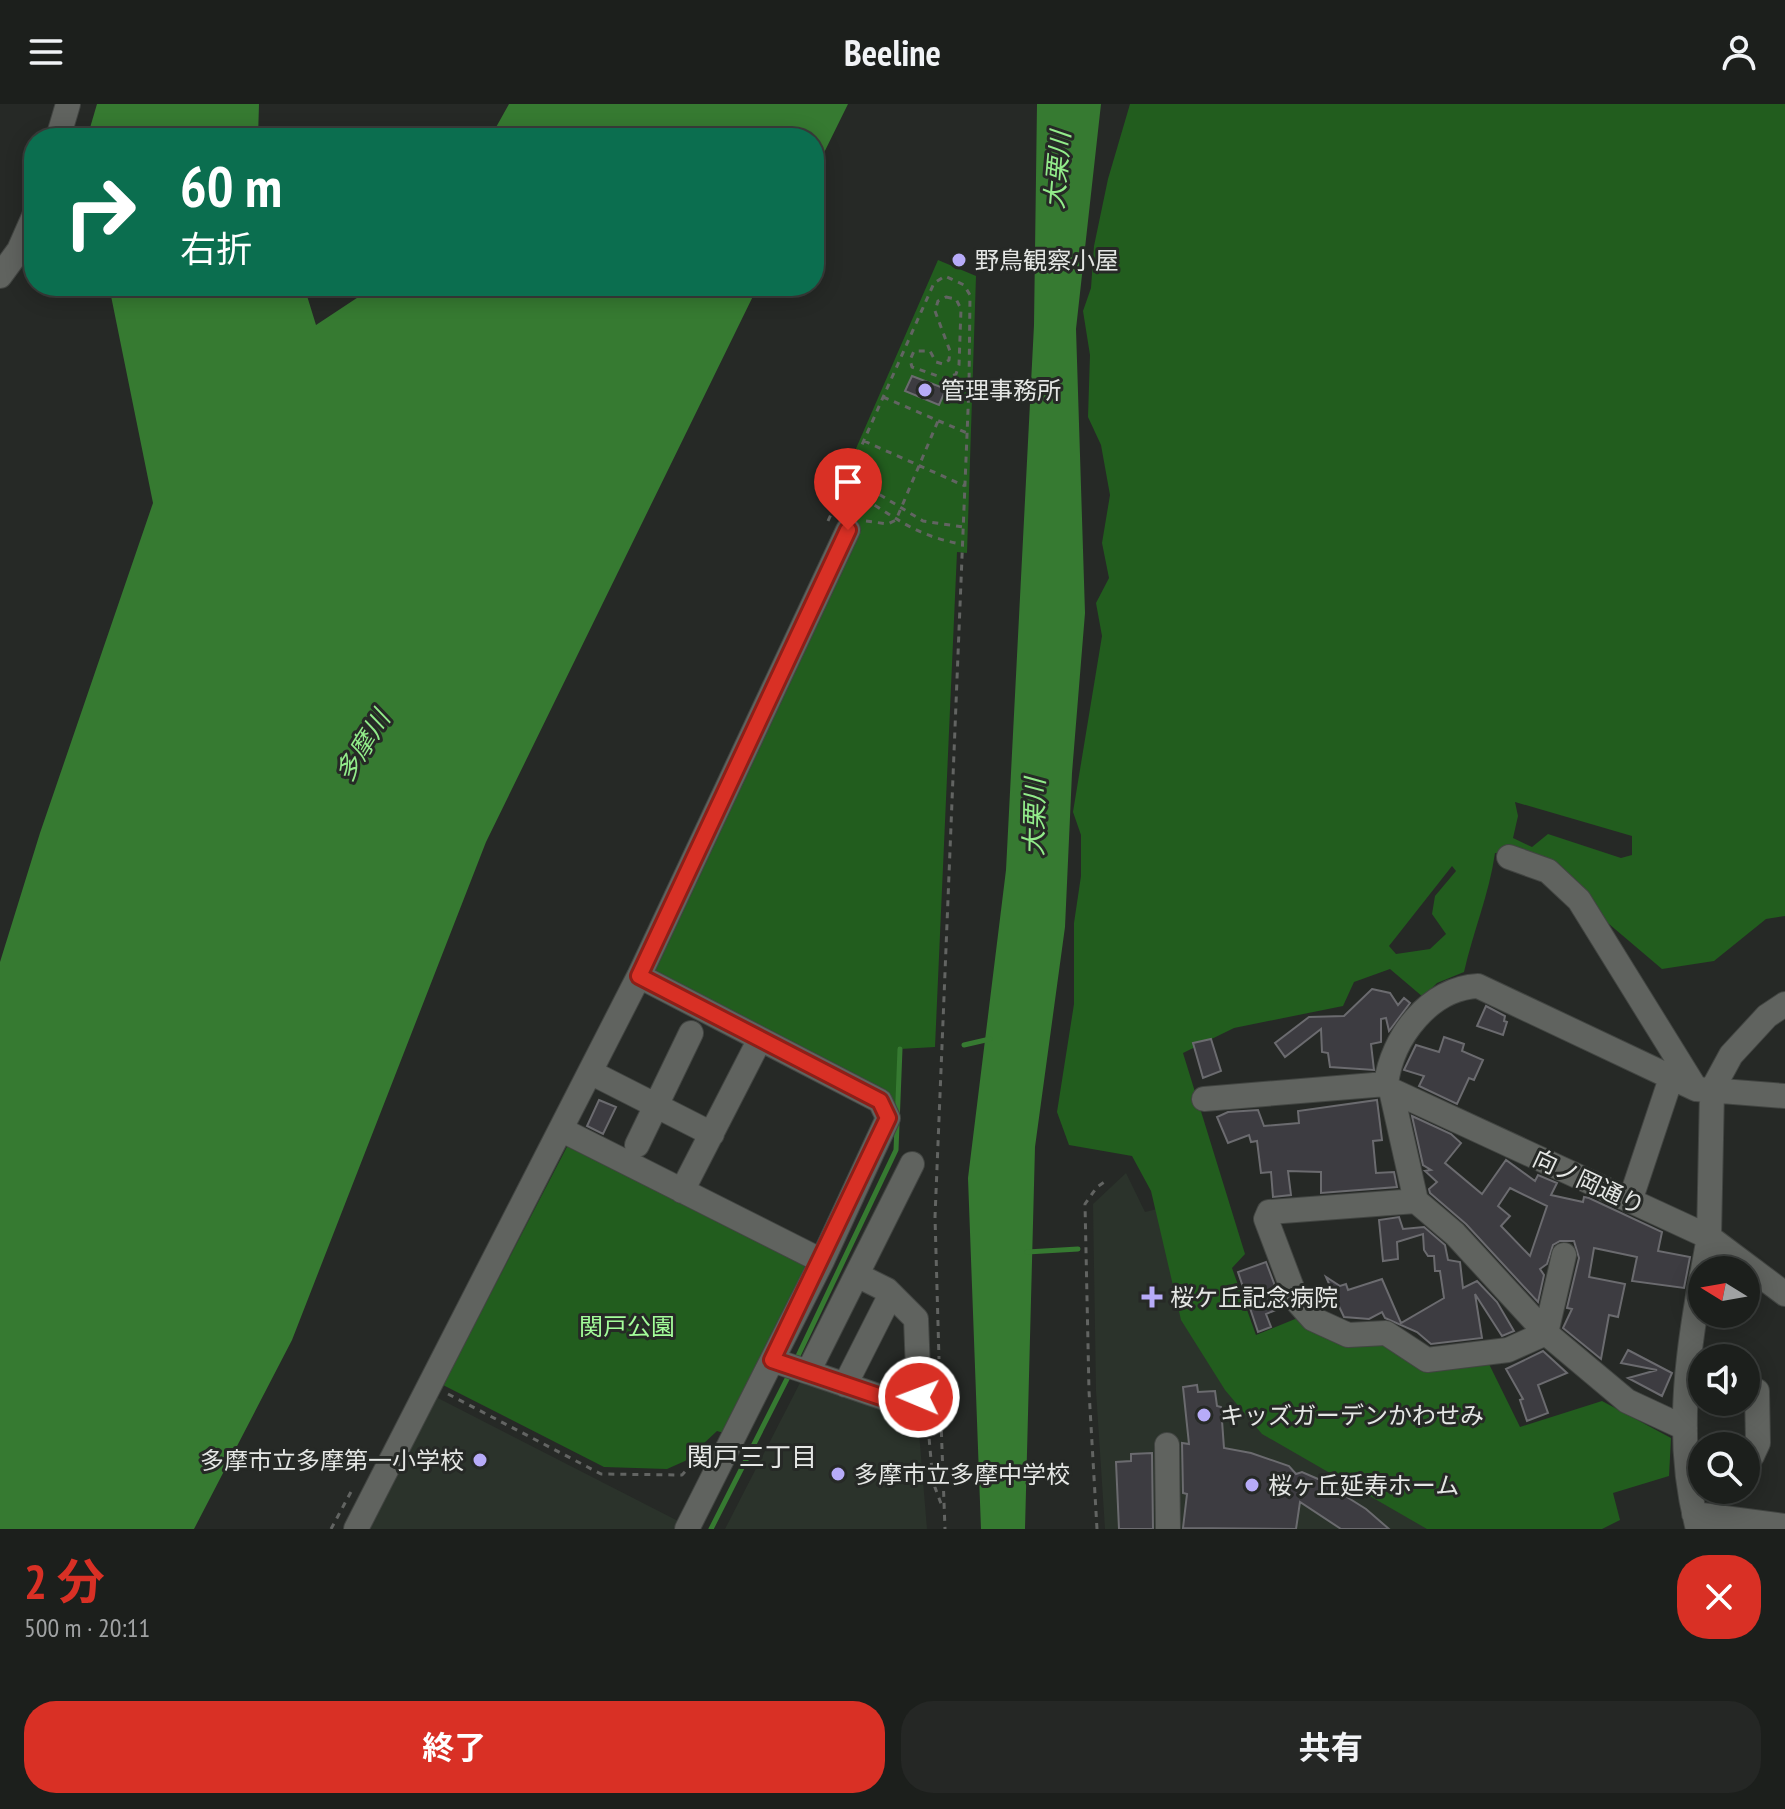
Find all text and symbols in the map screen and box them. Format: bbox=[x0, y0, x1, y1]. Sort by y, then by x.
text: Beeline bbox=[844, 29, 941, 76]
icon: menu bbox=[24, 30, 68, 74]
icon: person bbox=[1717, 30, 1761, 74]
water label: 大栗川 bbox=[1037, 127, 1077, 210]
text: 60 m bbox=[180, 150, 282, 222]
icon: right bbox=[48, 160, 152, 264]
text: 右折 bbox=[180, 225, 252, 272]
place label: 野鳥観察小屋 bbox=[975, 245, 1119, 276]
marker: 野鳥観察小屋 bbox=[950, 251, 968, 269]
place label: 管理事務所 bbox=[941, 375, 1061, 406]
marker: 管理事務所 bbox=[916, 381, 934, 399]
pin bbox=[814, 448, 882, 530]
icon: arrive bbox=[826, 460, 870, 504]
water label: 多摩川 bbox=[327, 702, 398, 788]
water label: 大栗川 bbox=[1017, 775, 1051, 856]
street label: 向ノ岡通り bbox=[1528, 1143, 1650, 1221]
north arrow bbox=[1688, 1256, 1760, 1328]
map controls bbox=[1688, 1256, 1760, 1504]
place label: 桜ケ丘記念病院 bbox=[1170, 1282, 1338, 1313]
marker: 桜ケ丘記念病院 bbox=[1141, 1286, 1163, 1308]
park label: 関戸公園 bbox=[579, 1311, 675, 1342]
button: sound bbox=[1688, 1344, 1760, 1416]
position arrow bbox=[877, 1355, 961, 1439]
place label: キッズガーデンかわせみ bbox=[1220, 1400, 1484, 1431]
marker: キッズガーデンかわせみ bbox=[1195, 1406, 1213, 1424]
button: search bbox=[1688, 1432, 1760, 1504]
district label: 関戸三丁目 bbox=[687, 1440, 817, 1473]
place label: 多摩市立多摩第一小学校 bbox=[200, 1445, 464, 1476]
marker: 多摩市立多摩第一小学校 bbox=[471, 1451, 489, 1469]
place label: 多摩市立多摩中学校 bbox=[854, 1459, 1070, 1490]
marker: 多摩市立多摩中学校 bbox=[829, 1465, 847, 1483]
place label: 桜ヶ丘延寿ホーム bbox=[1268, 1470, 1459, 1501]
marker: 桜ヶ丘延寿ホーム bbox=[1243, 1476, 1261, 1494]
text: 2 分 bbox=[24, 1550, 105, 1612]
button: close bbox=[1677, 1555, 1761, 1639]
text: 500 m · 20:11 bbox=[24, 1611, 150, 1644]
button: 終了 bbox=[24, 1701, 885, 1793]
button: 共有 bbox=[901, 1701, 1761, 1793]

